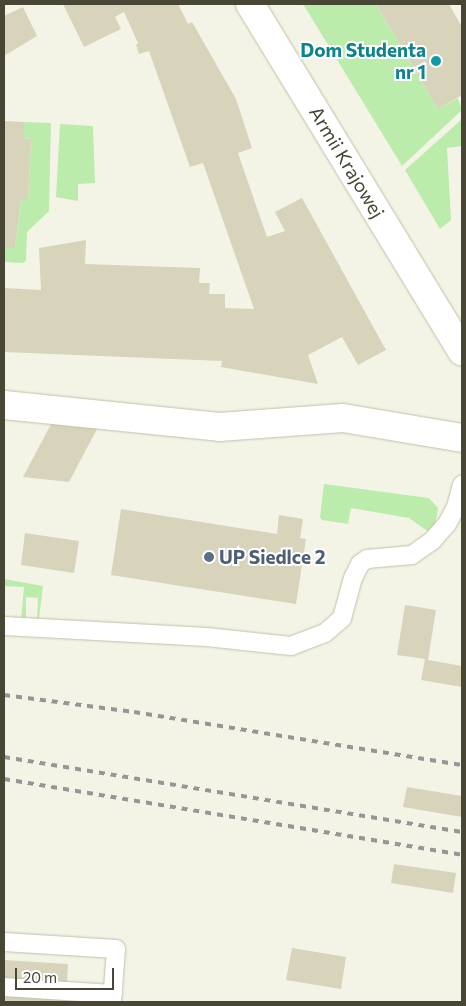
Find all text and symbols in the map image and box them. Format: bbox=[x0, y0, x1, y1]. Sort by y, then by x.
place label: Dom Studenta nr 1 bbox=[300, 39, 426, 83]
marker: Dom Studenta nr 1 bbox=[430, 55, 442, 67]
street label: Armii Krajowej bbox=[305, 102, 389, 222]
place label: UP Siedlce 2 bbox=[219, 546, 325, 568]
marker: UP Siedlce 2 bbox=[203, 551, 215, 563]
scale bar bbox=[18, 958, 116, 990]
text: 20 m bbox=[23, 968, 57, 986]

